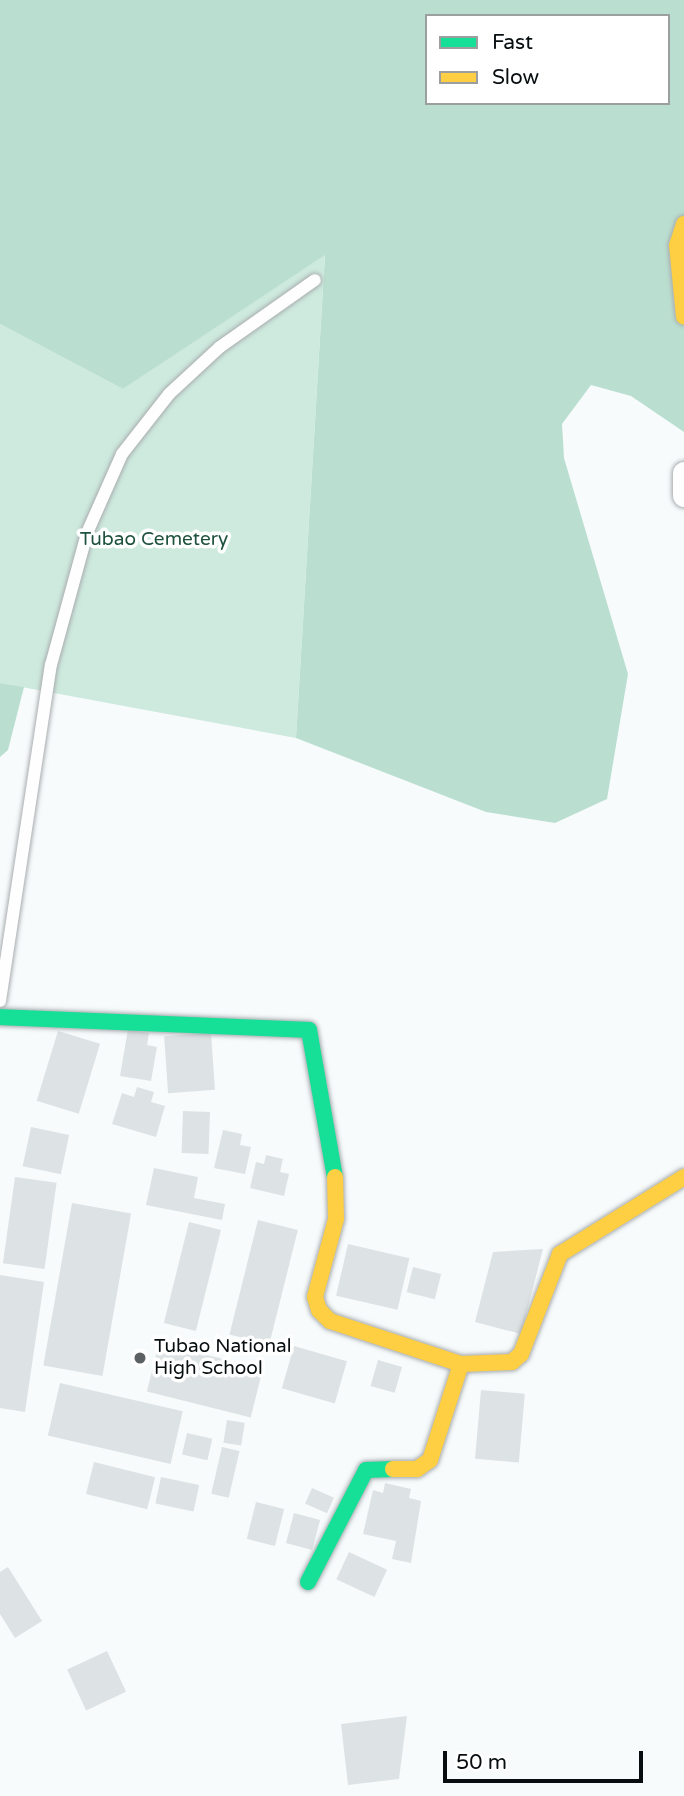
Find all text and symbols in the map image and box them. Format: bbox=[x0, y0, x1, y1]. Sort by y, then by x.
legend bbox=[425, 14, 670, 105]
text: Fast bbox=[492, 30, 533, 55]
text: Slow bbox=[492, 65, 539, 90]
park label: Tubao Cemetery bbox=[80, 529, 228, 551]
place label: Tubao National High School bbox=[154, 1336, 291, 1380]
marker: Tubao National High School bbox=[132, 1350, 148, 1366]
scale bar bbox=[446, 1736, 646, 1780]
text: 50 m bbox=[456, 1750, 507, 1775]

